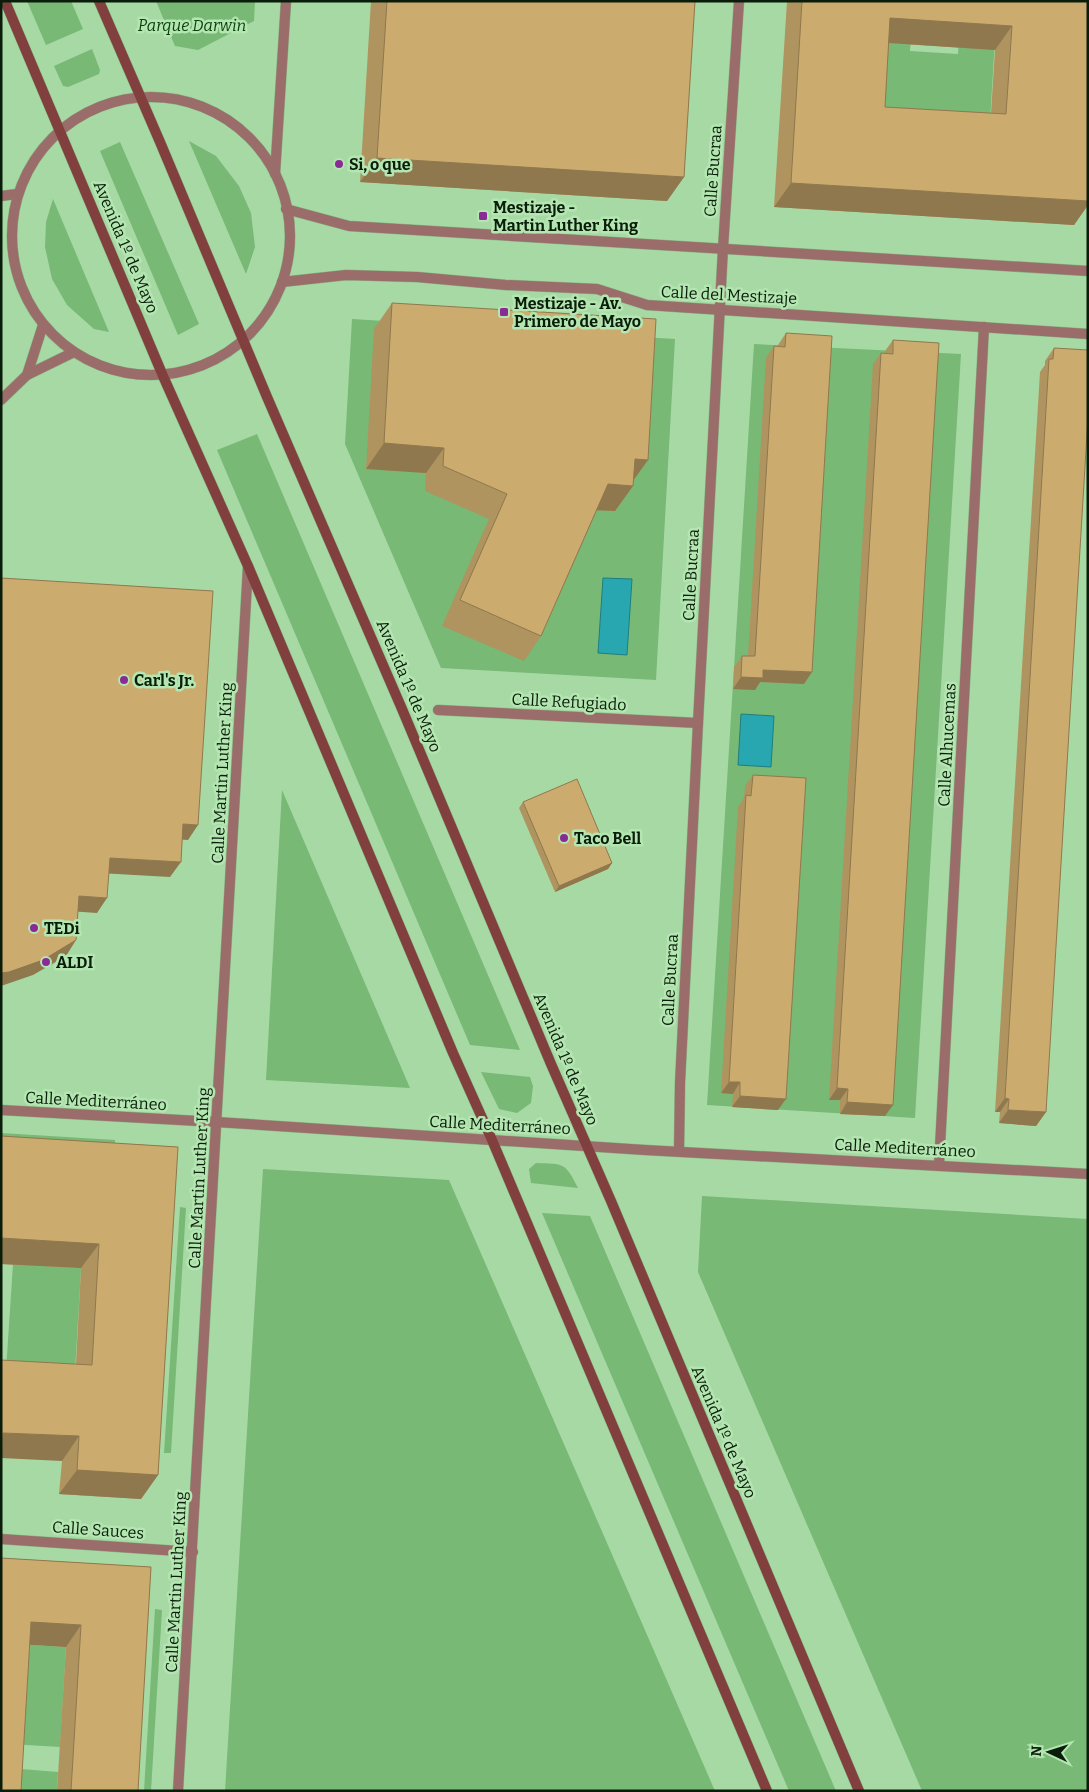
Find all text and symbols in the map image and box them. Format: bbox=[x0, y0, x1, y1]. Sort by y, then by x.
park label: Parque Darwin bbox=[138, 16, 246, 35]
street label: Calle Bucraa bbox=[700, 124, 726, 218]
place label: Si, o que bbox=[349, 155, 411, 174]
marker: Si, o que bbox=[333, 158, 345, 170]
street label: Avenida 1º de Mayo bbox=[90, 178, 162, 316]
place label: Mestizaje - Martin Luther King bbox=[493, 198, 638, 235]
marker: Mestizaje - Martin Luther King bbox=[477, 210, 489, 222]
street label: Calle del Mestizaje bbox=[660, 282, 798, 308]
place label: Mestizaje - Av. Primero de Mayo bbox=[514, 294, 641, 331]
marker: Mestizaje - Av. Primero de Mayo bbox=[498, 306, 510, 318]
street label: Calle Bucraa bbox=[679, 528, 703, 621]
street label: Avenida 1º de Mayo bbox=[373, 617, 445, 755]
place label: Carl's Jr. bbox=[134, 671, 194, 690]
marker: Carl's Jr. bbox=[118, 674, 130, 686]
street label: Calle Martin Luther King bbox=[208, 682, 236, 864]
street label: Calle Alhucemas bbox=[934, 683, 960, 807]
street label: Calle Refugiado bbox=[511, 690, 627, 714]
place label: Taco Bell bbox=[574, 829, 641, 848]
marker: Taco Bell bbox=[558, 832, 570, 844]
place label: TEDi bbox=[44, 919, 80, 938]
marker: TEDi bbox=[28, 922, 40, 934]
street label: Calle Bucraa bbox=[658, 933, 682, 1026]
place label: ALDI bbox=[56, 953, 93, 972]
marker: ALDI bbox=[40, 956, 52, 968]
street label: Avenida 1º de Mayo bbox=[530, 990, 602, 1128]
street label: Calle Martin Luther King bbox=[185, 1087, 213, 1269]
street label: Calle Mediterráneo bbox=[25, 1088, 167, 1114]
street label: Calle Mediterráneo bbox=[429, 1112, 571, 1138]
street label: Calle Mediterráneo bbox=[834, 1135, 976, 1161]
street label: Avenida 1º de Mayo bbox=[688, 1363, 760, 1501]
street label: Calle Martin Luther King bbox=[162, 1491, 190, 1673]
street label: Calle Sauces bbox=[51, 1517, 145, 1543]
north arrow bbox=[1024, 1727, 1074, 1777]
text: N bbox=[1028, 1745, 1045, 1757]

